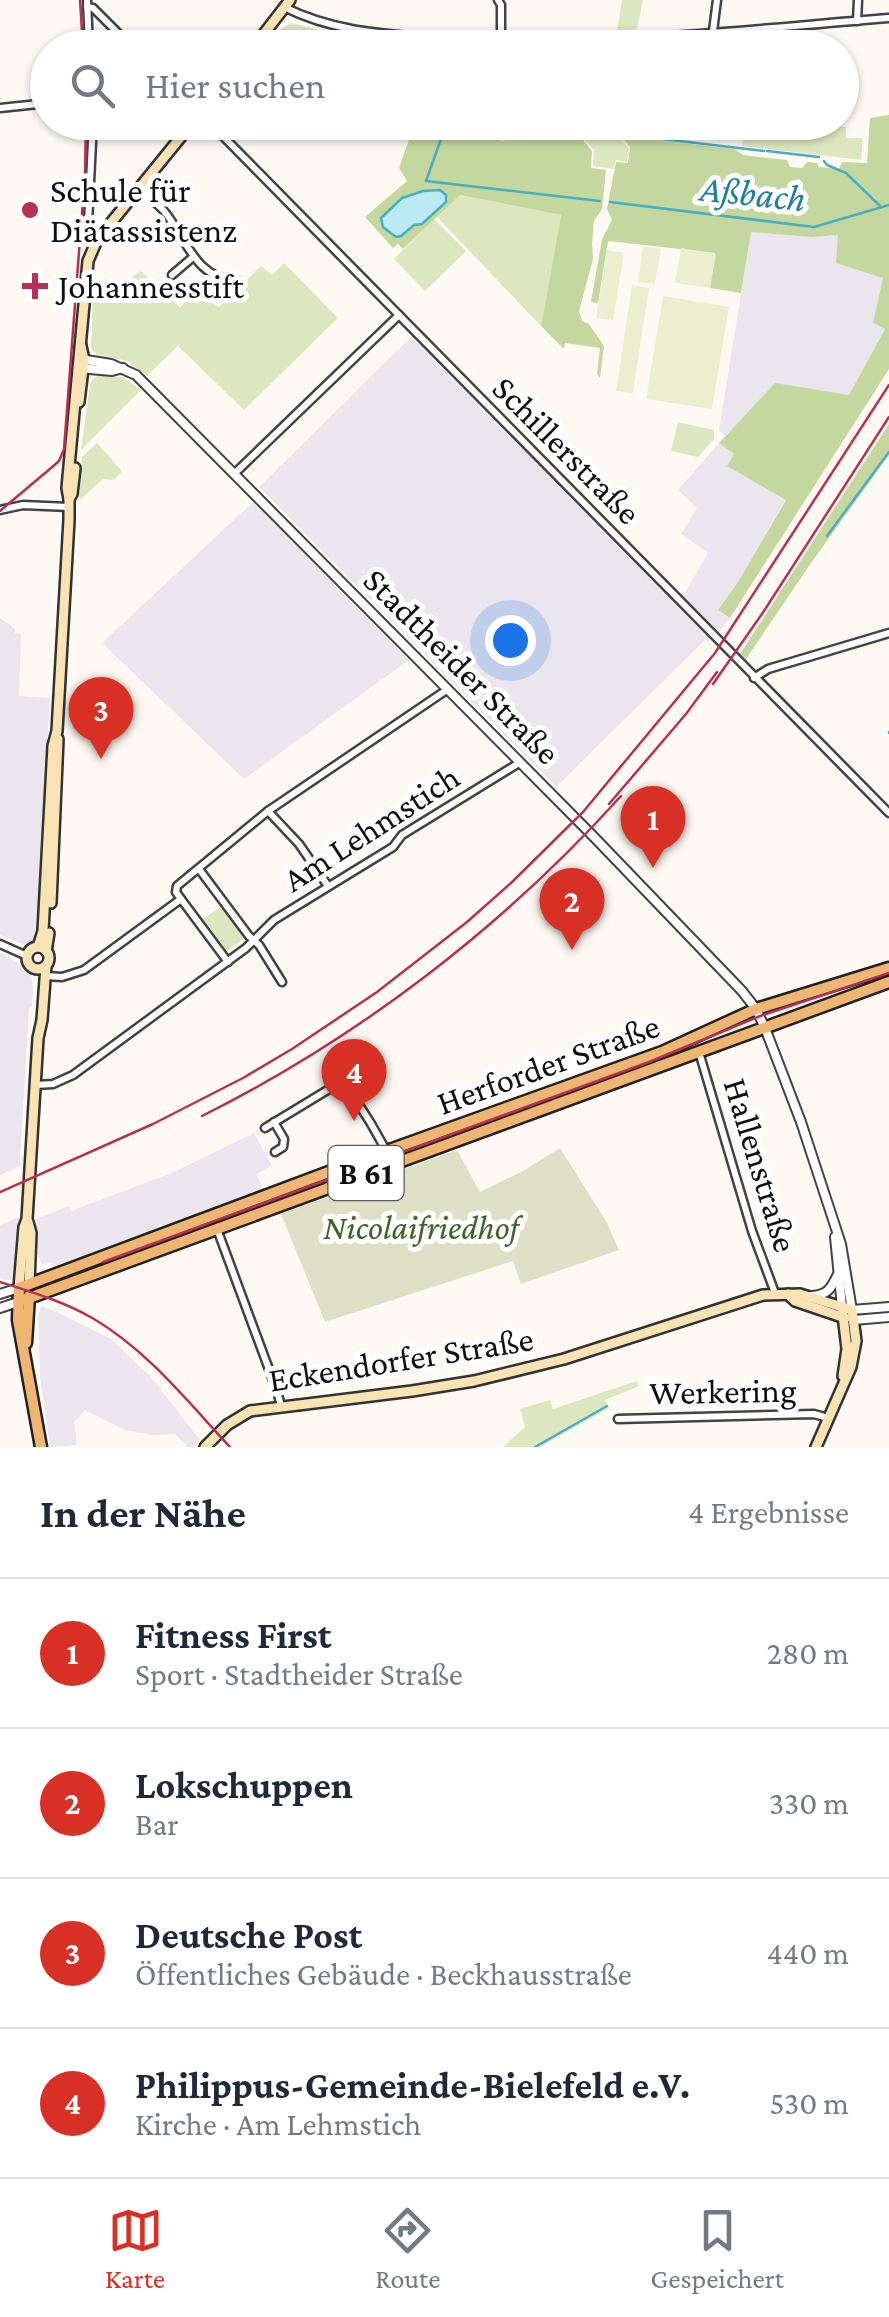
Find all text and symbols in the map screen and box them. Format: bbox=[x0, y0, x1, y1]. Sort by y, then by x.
search box bbox=[30, 30, 859, 140]
icon: search bbox=[65, 58, 120, 113]
text: Hier suchen bbox=[145, 64, 325, 106]
water label: Aßbach bbox=[696, 166, 808, 219]
place label: Schule für Diätassistenz bbox=[50, 171, 237, 250]
marker: Schule für Diätassistenz bbox=[19, 199, 41, 221]
place label: Johannesstift bbox=[55, 267, 244, 306]
marker: Johannesstift bbox=[22, 273, 48, 299]
street label: Schillerstraße bbox=[485, 368, 649, 532]
street label: Stadtheider Straße bbox=[356, 560, 568, 772]
your location bbox=[485, 615, 536, 666]
pin: 3 bbox=[68, 676, 134, 759]
street label: Am Lehmstich bbox=[276, 757, 467, 900]
pin: 1 bbox=[620, 786, 686, 868]
pin: 2 bbox=[540, 868, 604, 950]
street label: Herforder Straße bbox=[432, 1006, 665, 1123]
pin: 4 bbox=[322, 1038, 386, 1121]
street label: Hallenstraße bbox=[716, 1073, 805, 1257]
road number: B 61 bbox=[328, 1146, 404, 1200]
park label: Nicolaifriedhof bbox=[323, 1208, 524, 1247]
street label: Eckendorfer Straße bbox=[266, 1319, 536, 1400]
street label: Werkering bbox=[649, 1371, 797, 1412]
text: In der Nähe bbox=[40, 1489, 246, 1536]
text: 4 Ergebnisse bbox=[688, 1494, 849, 1530]
text: Fitness First bbox=[135, 1614, 332, 1656]
text: 1 bbox=[67, 1635, 78, 1671]
text: 280 m bbox=[767, 1635, 849, 1671]
text: Sport · Stadtheider Straße bbox=[135, 1656, 463, 1692]
text: Lokschuppen bbox=[135, 1764, 353, 1806]
text: 2 bbox=[64, 1785, 81, 1821]
text: 330 m bbox=[769, 1785, 849, 1821]
text: Bar bbox=[135, 1806, 179, 1842]
text: Deutsche Post bbox=[135, 1914, 362, 1956]
text: 3 bbox=[65, 1935, 80, 1971]
text: 440 m bbox=[767, 1935, 849, 1971]
text: Öffentliches Gebäude · Beckhausstraße bbox=[135, 1956, 632, 1992]
text: Philippus-Gemeinde-Bielefeld e.V. bbox=[135, 2064, 690, 2106]
text: 4 bbox=[64, 2085, 81, 2121]
text: 530 m bbox=[769, 2085, 849, 2121]
text: Kirche · Am Lehmstich bbox=[135, 2106, 421, 2142]
tab: Karte bbox=[105, 2203, 165, 2294]
tab: Route bbox=[375, 2203, 441, 2294]
tab: Gespeichert bbox=[651, 2203, 784, 2294]

